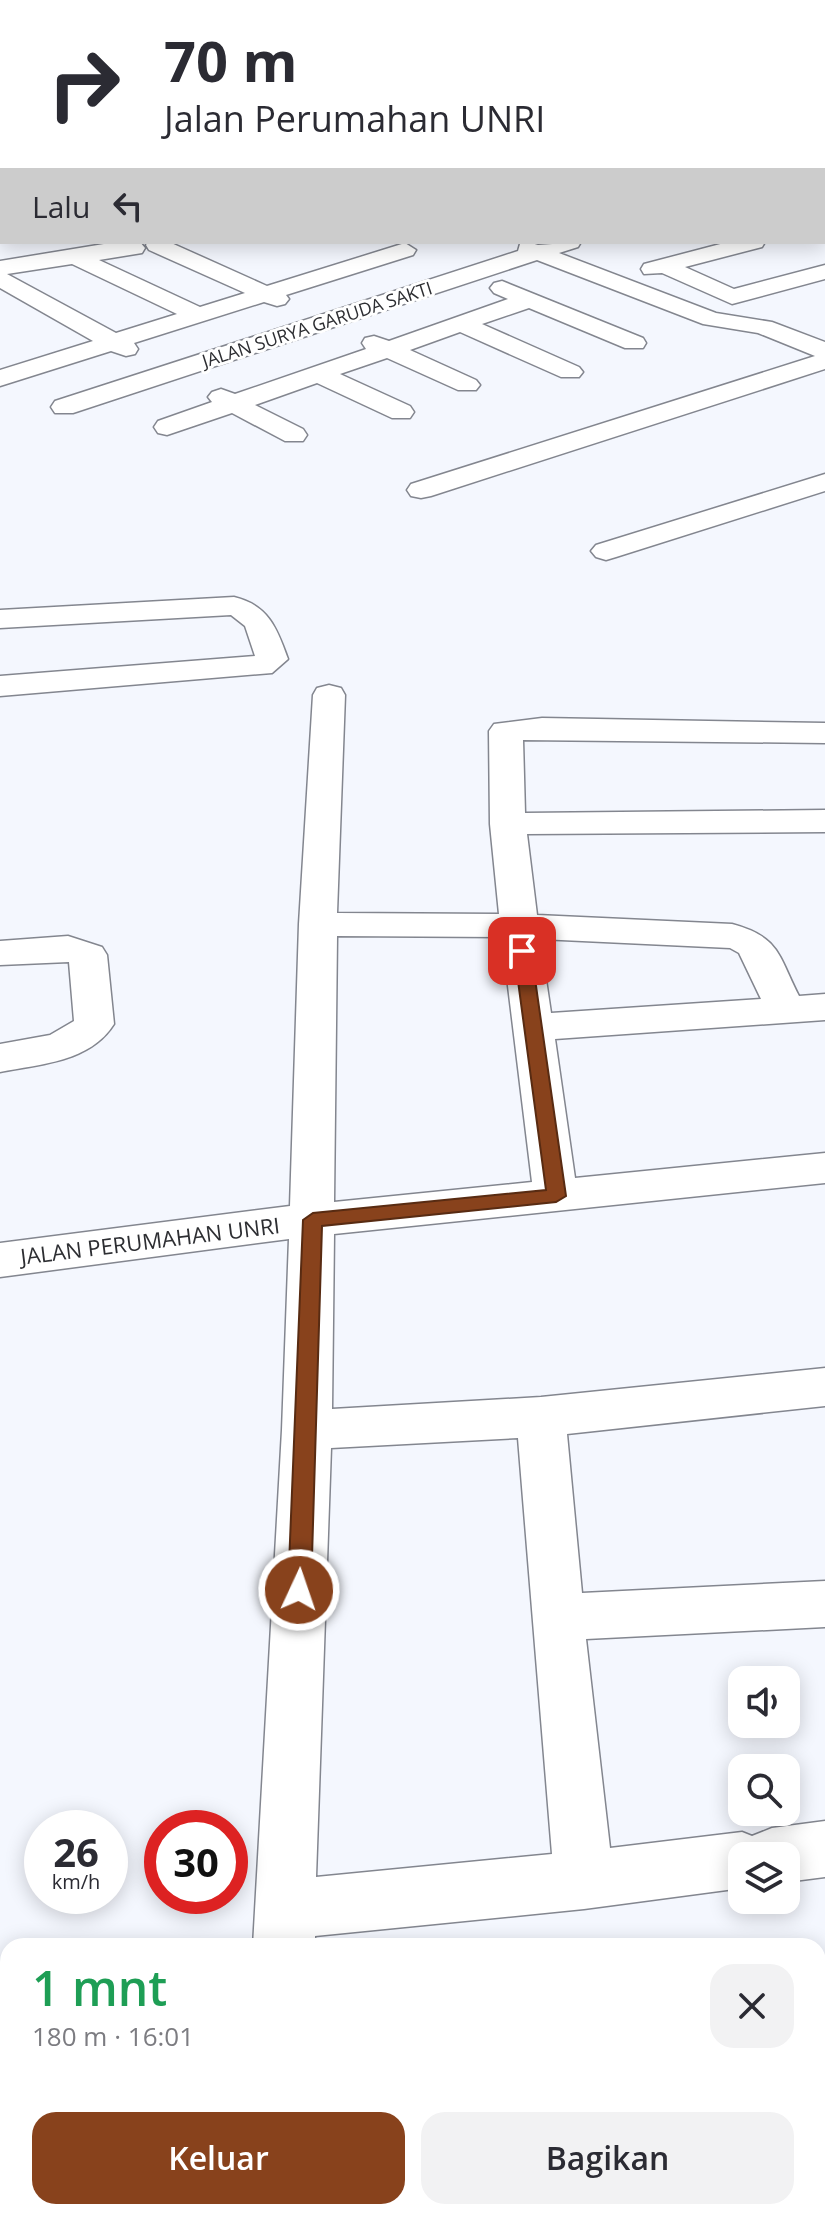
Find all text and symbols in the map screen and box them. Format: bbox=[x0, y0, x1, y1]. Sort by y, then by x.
text: 70 m bbox=[164, 22, 298, 98]
icon: right bbox=[32, 32, 136, 136]
text: Jalan Perumahan UNRI bbox=[164, 94, 545, 143]
icon: left bbox=[106, 184, 150, 228]
text: Lalu bbox=[32, 186, 90, 227]
street label: JALAN SURYA GARUDA SAKTI bbox=[197, 275, 435, 373]
pin bbox=[488, 917, 556, 985]
icon: arrive bbox=[500, 929, 544, 973]
street label: JALAN PERUMAHAN UNRI bbox=[17, 1209, 281, 1271]
position arrow bbox=[257, 1548, 341, 1632]
map controls bbox=[728, 1666, 800, 1914]
button: sound bbox=[728, 1666, 800, 1738]
button: search bbox=[728, 1754, 800, 1826]
speed limit sign: 30 bbox=[144, 1810, 248, 1914]
text: 26 bbox=[53, 1824, 99, 1879]
button: layers bbox=[728, 1842, 800, 1914]
text: km/h bbox=[52, 1868, 100, 1895]
text: 1 mnt bbox=[32, 1955, 167, 2020]
button: close bbox=[710, 1964, 794, 2048]
text: 180 m · 16:01 bbox=[32, 2018, 194, 2054]
button: Keluar bbox=[32, 2112, 405, 2204]
button: Bagikan bbox=[421, 2112, 794, 2204]

